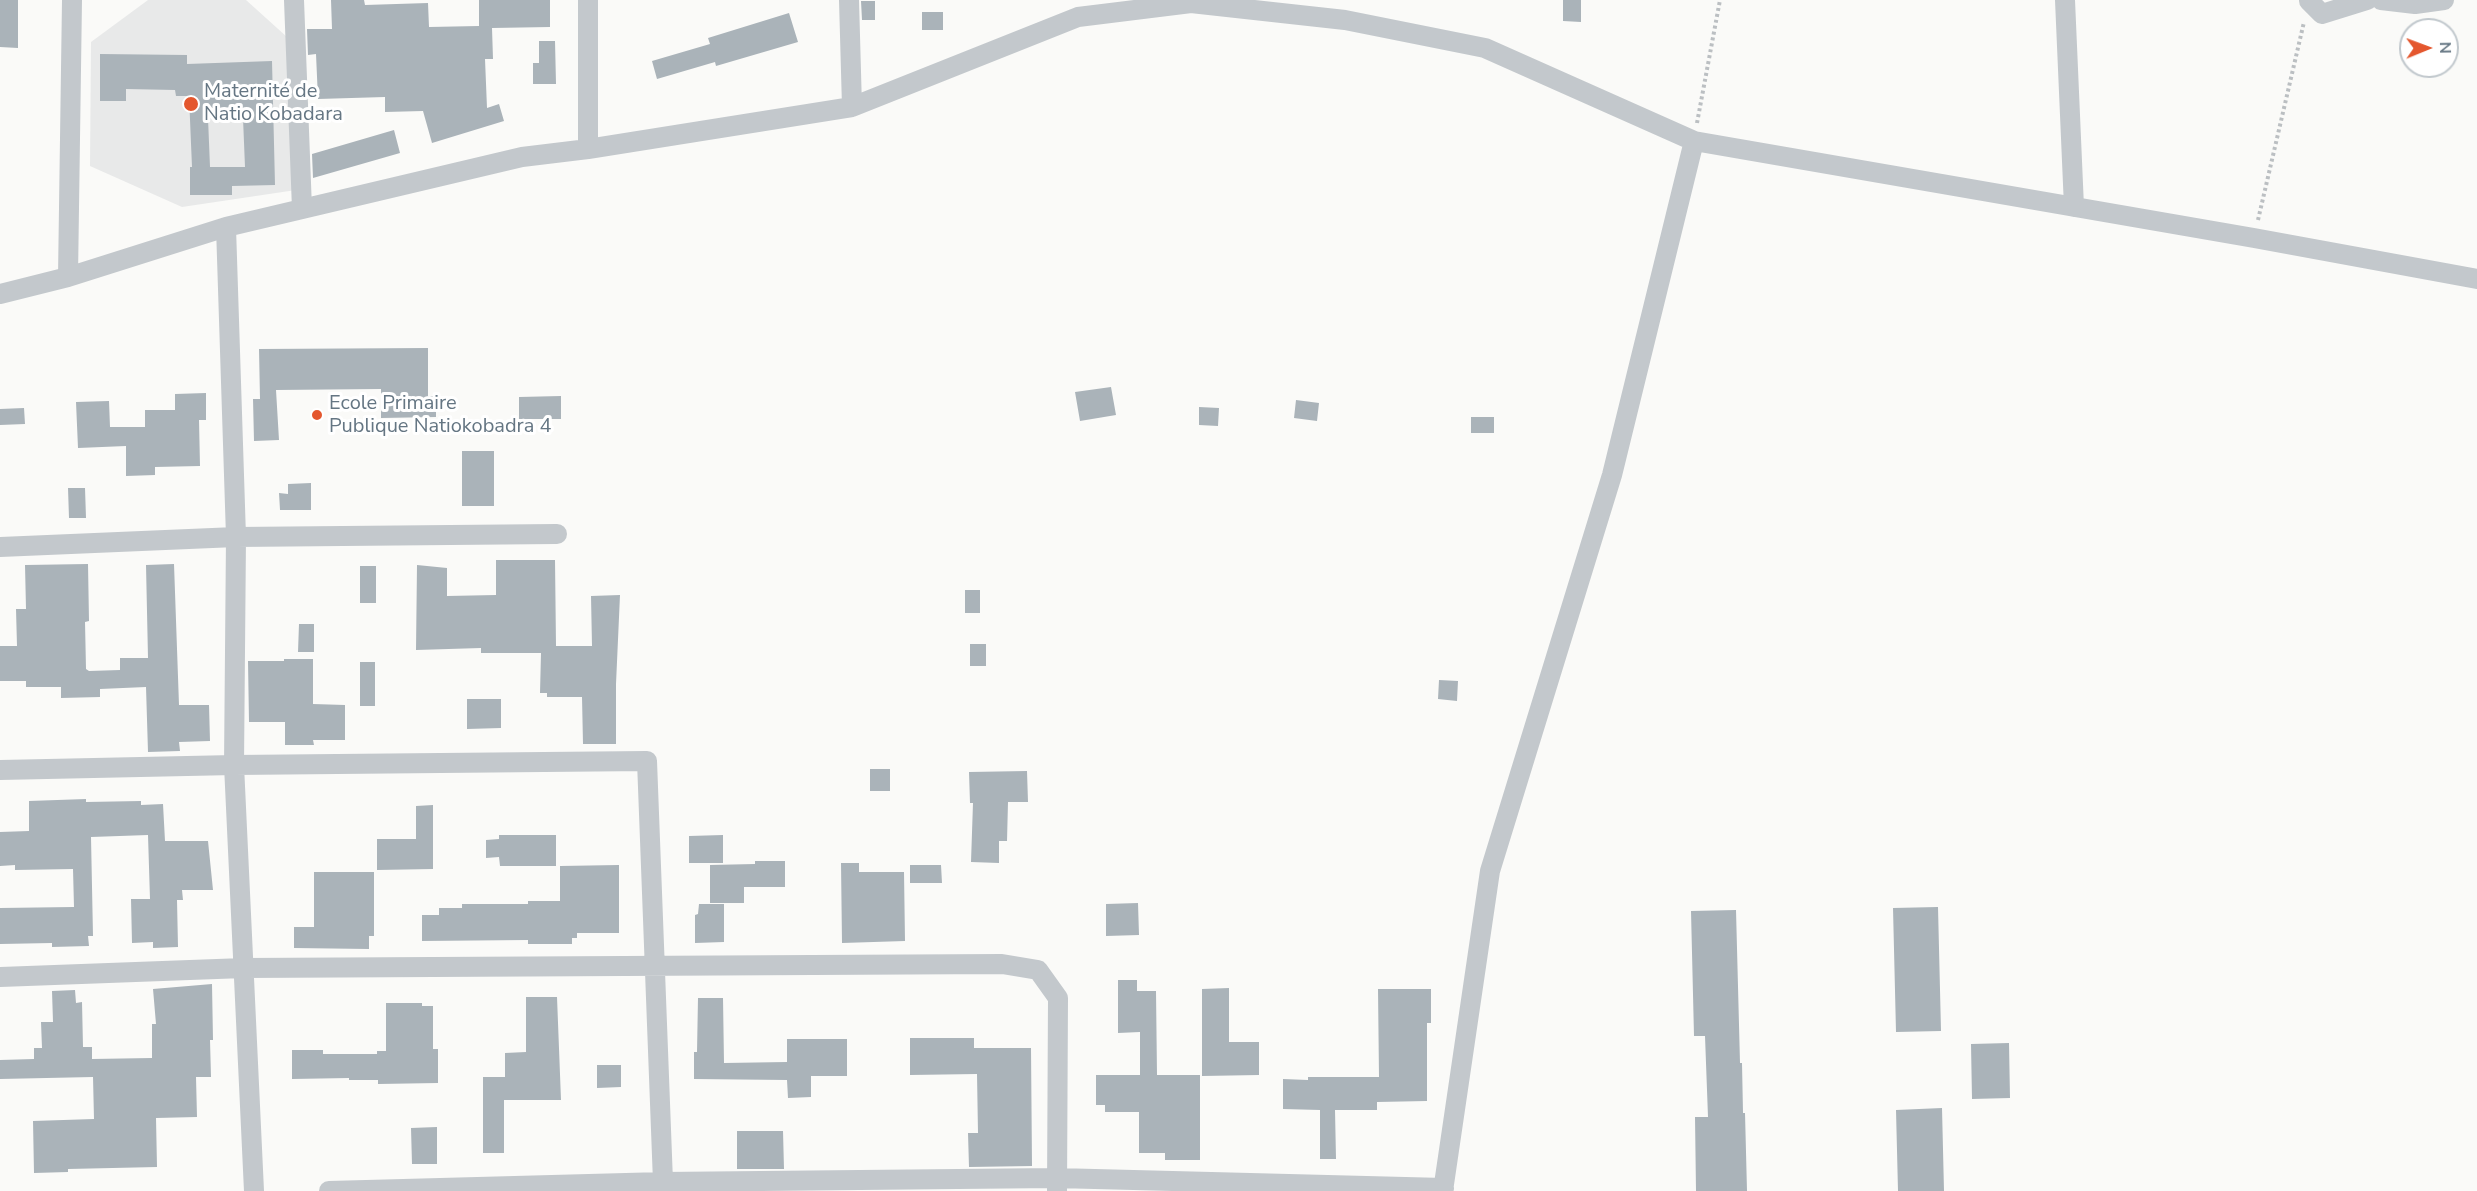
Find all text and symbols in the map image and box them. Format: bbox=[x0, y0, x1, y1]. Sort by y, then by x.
north arrow bbox=[2399, 18, 2459, 78]
text: N bbox=[2434, 42, 2456, 54]
place label: Maternité de Natio Kobadara bbox=[204, 80, 343, 127]
marker: Maternité de Natio Kobadara bbox=[182, 95, 200, 113]
place label: Ecole Primaire Publique Natiokobadra 4 bbox=[329, 392, 551, 439]
marker: Ecole Primaire Publique Natiokobadra 4 bbox=[310, 408, 324, 422]

